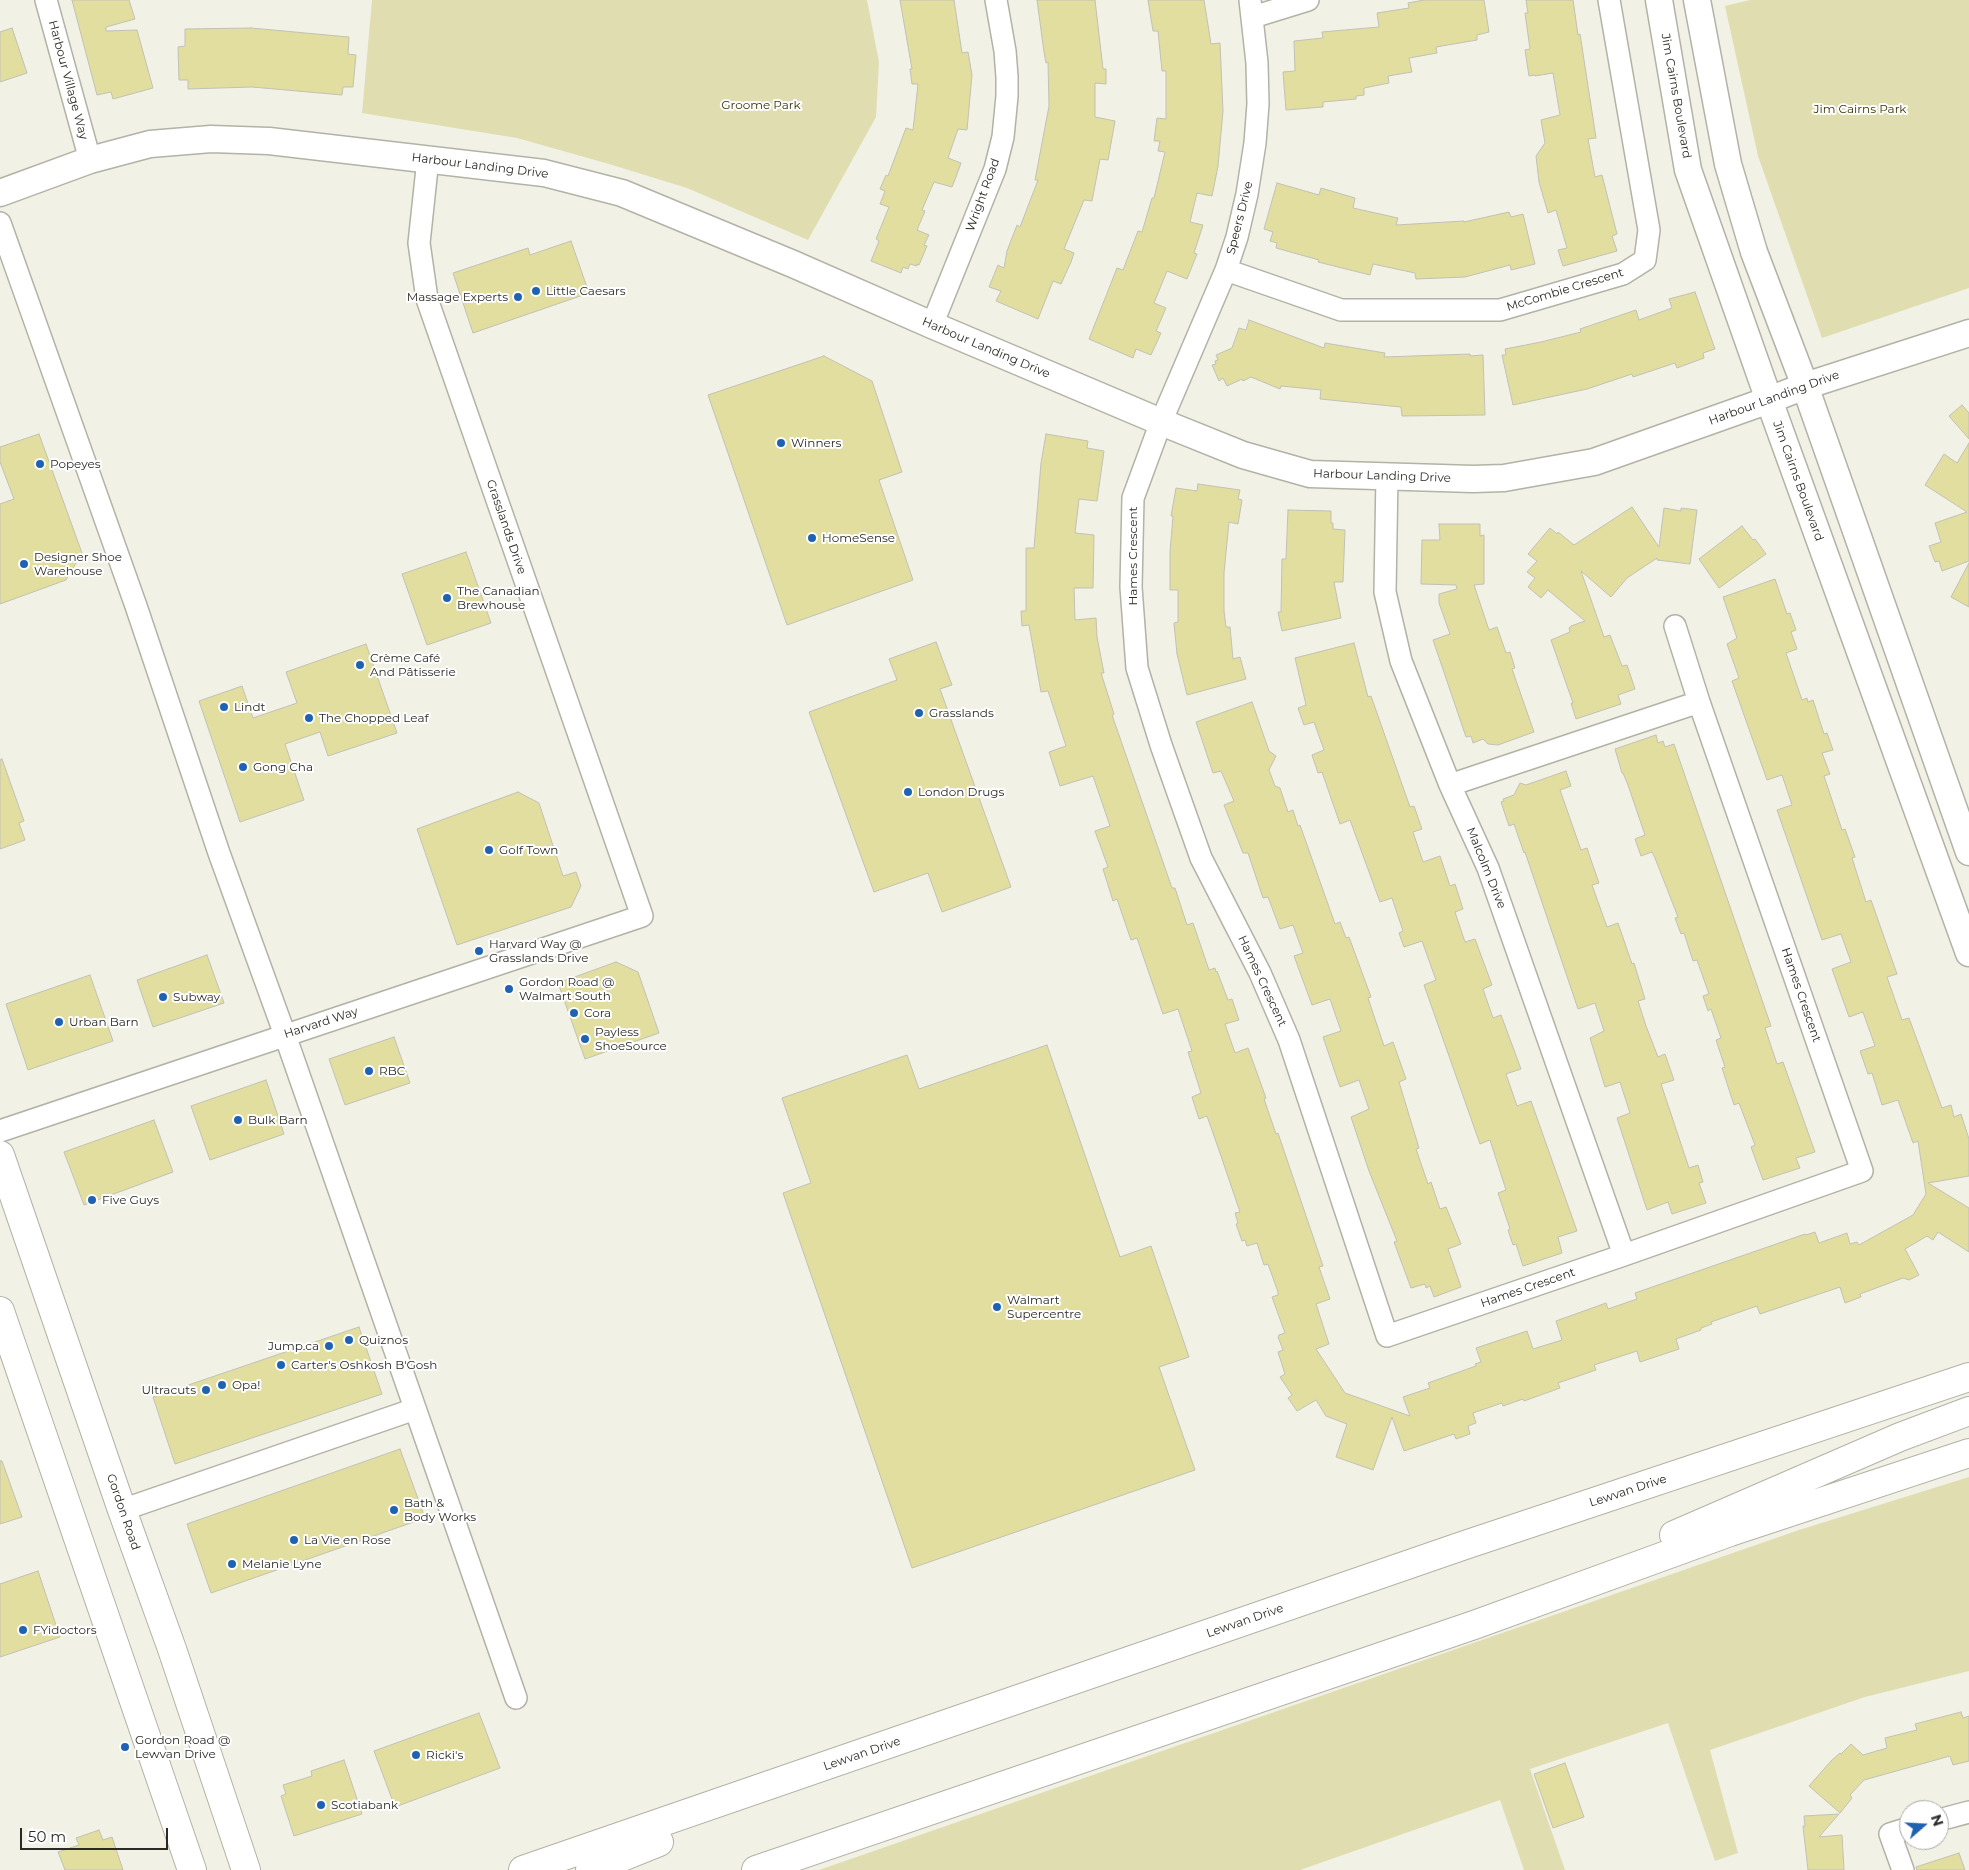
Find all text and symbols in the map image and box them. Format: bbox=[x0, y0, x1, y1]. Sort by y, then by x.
street label: Harbour Village Way bbox=[45, 19, 91, 141]
street label: Jim Cairns Boulevard bbox=[1658, 32, 1694, 160]
park label: Groome Park bbox=[721, 98, 801, 112]
park label: Jim Cairns Park bbox=[1813, 102, 1907, 116]
street label: Harbour Landing Drive bbox=[411, 150, 549, 182]
street label: Wright Road bbox=[963, 157, 1003, 233]
street label: Speers Drive bbox=[1224, 180, 1256, 256]
street label: McCombie Crescent bbox=[1505, 265, 1625, 315]
place label: Little Caesars bbox=[546, 284, 626, 298]
marker: Little Caesars bbox=[530, 285, 542, 297]
place label: Massage Experts bbox=[407, 290, 508, 304]
marker: Massage Experts bbox=[512, 291, 524, 303]
street label: Harbour Landing Drive bbox=[920, 314, 1052, 382]
street label: Harbour Landing Drive bbox=[1707, 368, 1841, 428]
street label: Jim Cairns Boulevard bbox=[1770, 419, 1826, 543]
place label: Winners bbox=[791, 436, 841, 450]
marker: Winners bbox=[775, 437, 787, 449]
place label: Popeyes bbox=[50, 457, 101, 471]
marker: Popeyes bbox=[34, 458, 46, 470]
street label: Harbour Landing Drive bbox=[1313, 466, 1451, 486]
street label: Grasslands Drive bbox=[483, 478, 529, 576]
street label: Hames Crescent bbox=[1126, 507, 1140, 605]
place label: HomeSense bbox=[822, 531, 895, 545]
marker: HomeSense bbox=[806, 532, 818, 544]
place label: Designer Shoe Warehouse bbox=[34, 550, 122, 578]
marker: Designer Shoe Warehouse bbox=[18, 558, 30, 570]
place label: The Canadian Brewhouse bbox=[457, 584, 540, 612]
marker: The Canadian Brewhouse bbox=[441, 592, 453, 604]
place label: Crème Café And Pâtisserie bbox=[370, 651, 456, 679]
marker: Crème Café And Pâtisserie bbox=[354, 659, 366, 671]
place label: Lindt bbox=[234, 700, 265, 714]
marker: Lindt bbox=[218, 701, 230, 713]
place label: Grasslands bbox=[929, 706, 994, 720]
marker: Grasslands bbox=[913, 707, 925, 719]
place label: The Chopped Leaf bbox=[319, 711, 429, 725]
marker: The Chopped Leaf bbox=[303, 712, 315, 724]
place label: Gong Cha bbox=[253, 760, 313, 774]
marker: Gong Cha bbox=[237, 761, 249, 773]
place label: London Drugs bbox=[918, 785, 1004, 799]
marker: London Drugs bbox=[902, 786, 914, 798]
street label: Malcolm Drive bbox=[1463, 825, 1509, 911]
place label: Golf Town bbox=[499, 843, 558, 857]
marker: Golf Town bbox=[483, 844, 495, 856]
street label: Hames Crescent bbox=[1235, 933, 1289, 1029]
place label: Harvard Way @ Grasslands Drive bbox=[489, 937, 588, 965]
marker: Harvard Way @ Grasslands Drive bbox=[473, 945, 485, 957]
street label: Hames Crescent bbox=[1778, 946, 1824, 1044]
place label: Gordon Road @ Walmart South bbox=[519, 975, 614, 1003]
marker: Gordon Road @ Walmart South bbox=[503, 983, 515, 995]
place label: Subway bbox=[173, 990, 220, 1004]
marker: Subway bbox=[157, 991, 169, 1003]
street label: Harvard Way bbox=[282, 1004, 360, 1042]
place label: Cora bbox=[584, 1006, 611, 1020]
marker: Cora bbox=[568, 1007, 580, 1019]
place label: Urban Barn bbox=[69, 1015, 139, 1029]
marker: Urban Barn bbox=[53, 1016, 65, 1028]
place label: Payless ShoeSource bbox=[595, 1025, 667, 1053]
marker: Payless ShoeSource bbox=[579, 1033, 591, 1045]
place label: RBC bbox=[379, 1064, 405, 1078]
marker: RBC bbox=[363, 1065, 375, 1077]
place label: Bulk Barn bbox=[248, 1113, 308, 1127]
marker: Bulk Barn bbox=[232, 1114, 244, 1126]
place label: Five Guys bbox=[102, 1193, 159, 1207]
marker: Five Guys bbox=[86, 1194, 98, 1206]
street label: Hames Crescent bbox=[1479, 1265, 1577, 1311]
place label: Walmart Supercentre bbox=[1007, 1293, 1081, 1321]
marker: Walmart Supercentre bbox=[991, 1301, 1003, 1313]
place label: Quiznos bbox=[359, 1333, 408, 1347]
marker: Quiznos bbox=[343, 1334, 355, 1346]
place label: Jump.ca bbox=[268, 1339, 319, 1353]
marker: Jump.ca bbox=[323, 1340, 335, 1352]
place label: Carter's Oshkosh B'Gosh bbox=[291, 1358, 437, 1372]
marker: Carter's Oshkosh B'Gosh bbox=[275, 1359, 287, 1371]
place label: Opa! bbox=[232, 1378, 260, 1392]
marker: Opa! bbox=[216, 1379, 228, 1391]
place label: Ultracuts bbox=[142, 1383, 196, 1397]
marker: Ultracuts bbox=[200, 1384, 212, 1396]
street label: Gordon Road bbox=[103, 1472, 143, 1552]
street label: Lewvan Drive bbox=[1587, 1472, 1669, 1510]
place label: Bath & Body Works bbox=[404, 1496, 476, 1524]
marker: Bath & Body Works bbox=[388, 1504, 400, 1516]
place label: La Vie en Rose bbox=[304, 1533, 391, 1547]
marker: La Vie en Rose bbox=[288, 1534, 300, 1546]
place label: Melanie Lyne bbox=[242, 1557, 322, 1571]
marker: Melanie Lyne bbox=[226, 1558, 238, 1570]
street label: Lewvan Drive bbox=[1205, 1601, 1285, 1641]
place label: FYidoctors bbox=[33, 1623, 97, 1637]
marker: FYidoctors bbox=[17, 1624, 29, 1636]
place label: Gordon Road @ Lewvan Drive bbox=[135, 1733, 230, 1761]
street label: Lewvan Drive bbox=[822, 1734, 902, 1774]
marker: Gordon Road @ Lewvan Drive bbox=[119, 1741, 131, 1753]
place label: Ricki's bbox=[426, 1748, 463, 1762]
marker: Ricki's bbox=[410, 1749, 422, 1761]
place label: Scotiabank bbox=[331, 1798, 398, 1812]
marker: Scotiabank bbox=[315, 1799, 327, 1811]
north arrow bbox=[1899, 1800, 1949, 1850]
text: N bbox=[1927, 1812, 1948, 1829]
scale bar bbox=[22, 1818, 170, 1850]
text: 50 m bbox=[28, 1827, 66, 1846]

